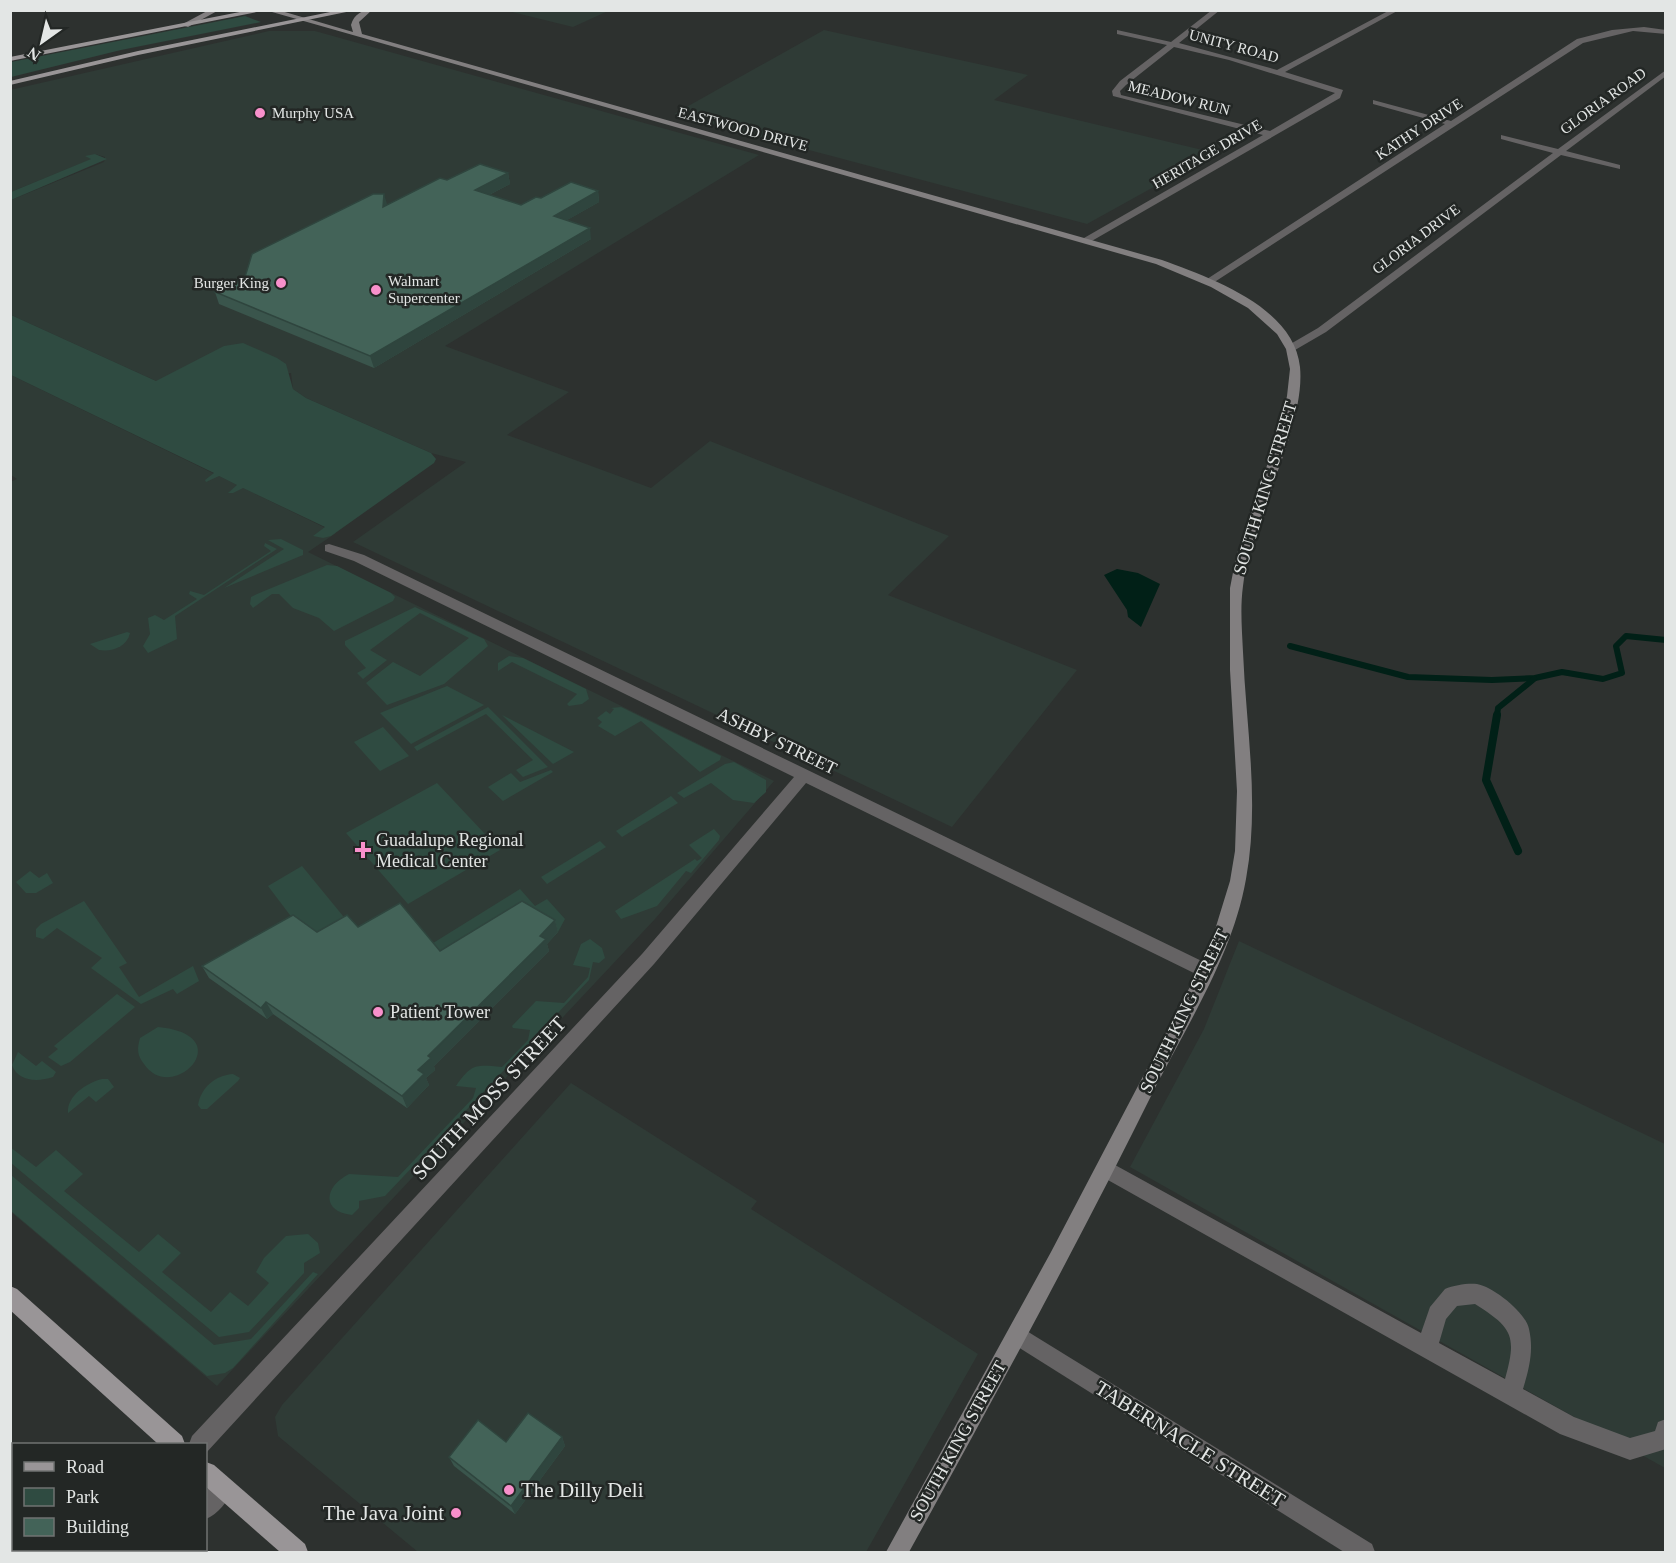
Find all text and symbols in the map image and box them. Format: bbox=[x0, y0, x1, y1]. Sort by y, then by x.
north arrow bbox=[12, 12, 72, 72]
street label: UNITY ROAD bbox=[1187, 26, 1281, 66]
text: N bbox=[24, 43, 43, 64]
street label: GLORIA ROAD bbox=[1557, 64, 1649, 137]
street label: MEADOW RUN bbox=[1126, 78, 1232, 118]
street label: KATHY DRIVE bbox=[1373, 95, 1465, 163]
street label: EASTWOOD DRIVE bbox=[676, 104, 810, 154]
place label: Murphy USA bbox=[272, 105, 354, 121]
marker: Murphy USA bbox=[253, 106, 267, 120]
street label: HERITAGE DRIVE bbox=[1150, 116, 1264, 192]
street label: GLORIA DRIVE bbox=[1369, 201, 1463, 277]
place label: Walmart Supercenter bbox=[388, 273, 460, 306]
place label: Burger King bbox=[194, 275, 269, 291]
marker: Burger King bbox=[274, 276, 288, 290]
marker: Walmart Supercenter bbox=[369, 283, 383, 297]
street label: SOUTH KING STREET bbox=[1229, 399, 1301, 577]
street label: ASHBY STREET bbox=[714, 703, 840, 779]
place label: Guadalupe Regional Medical Center bbox=[376, 830, 523, 871]
marker: Guadalupe Regional Medical Center bbox=[354, 841, 372, 859]
street label: SOUTH KING STREET bbox=[1136, 926, 1232, 1096]
place label: Patient Tower bbox=[390, 1002, 490, 1022]
marker: Patient Tower bbox=[371, 1005, 385, 1019]
street label: SOUTH MOSS STREET bbox=[407, 1011, 571, 1185]
street label: SOUTH KING STREET bbox=[906, 1357, 1010, 1525]
street label: TABERNACLE STREET bbox=[1091, 1376, 1290, 1512]
legend bbox=[12, 1443, 207, 1551]
text: Road bbox=[66, 1457, 104, 1477]
place label: The Dilly Deli bbox=[521, 1478, 644, 1502]
marker: The Dilly Deli bbox=[502, 1483, 516, 1497]
text: Park bbox=[66, 1487, 99, 1507]
place label: The Java Joint bbox=[323, 1501, 444, 1525]
marker: The Java Joint bbox=[449, 1506, 463, 1520]
text: Building bbox=[66, 1517, 129, 1537]

